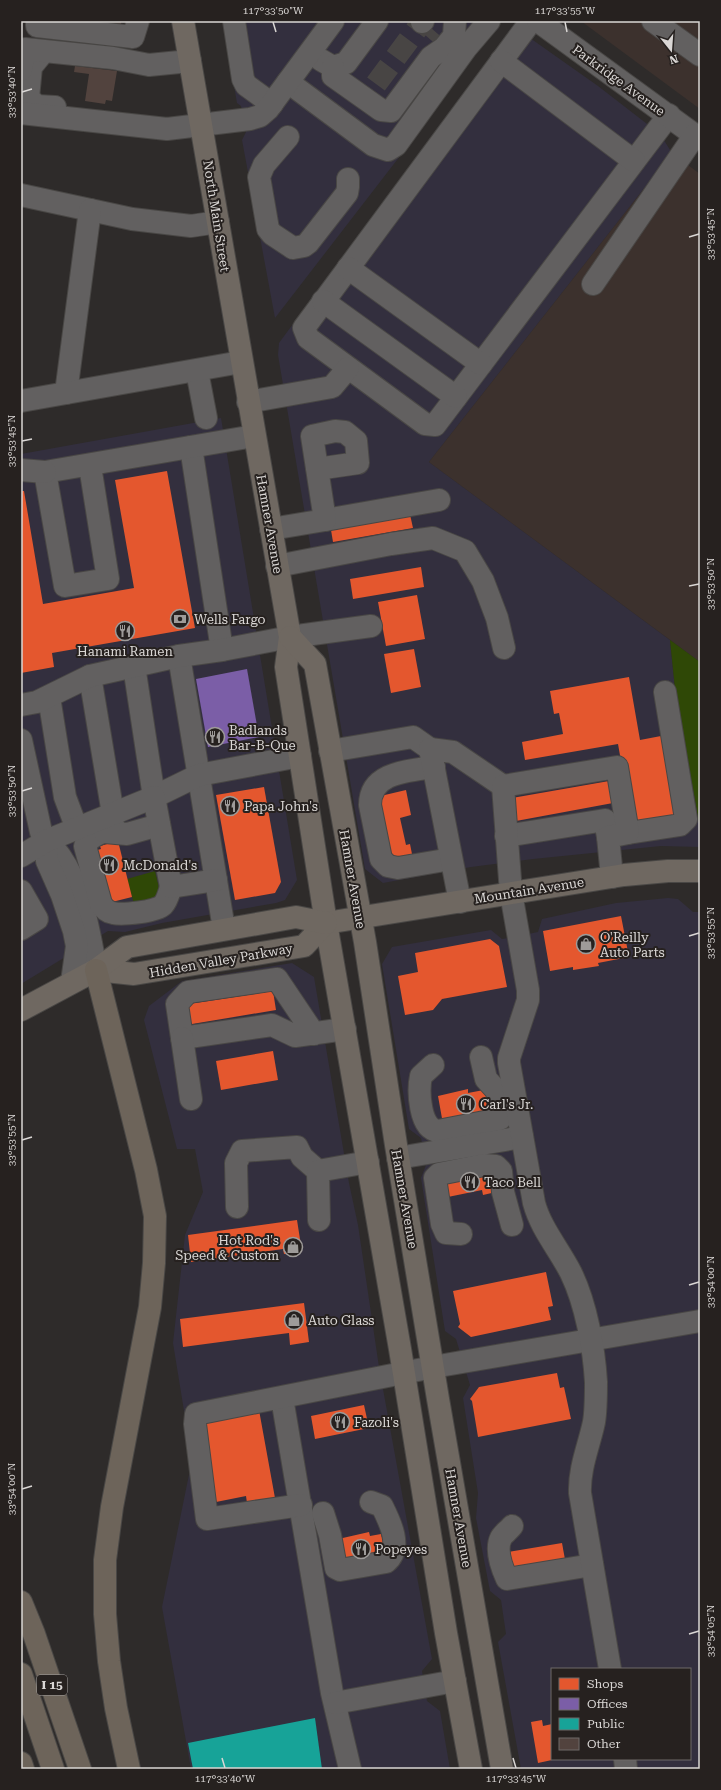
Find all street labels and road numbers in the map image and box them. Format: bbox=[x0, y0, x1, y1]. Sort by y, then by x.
street label: Parkridge Avenue bbox=[570, 42, 668, 119]
street label: North Main Street bbox=[200, 159, 233, 273]
street label: Hamner Avenue bbox=[253, 473, 286, 575]
street label: Hamner Avenue bbox=[336, 828, 369, 930]
street label: Mountain Avenue bbox=[473, 874, 585, 907]
street label: Hidden Valley Parkway bbox=[148, 940, 294, 980]
street label: Hamner Avenue bbox=[388, 1148, 421, 1250]
street label: Hamner Avenue bbox=[442, 1467, 475, 1569]
road number: I 15 bbox=[37, 1675, 67, 1695]

